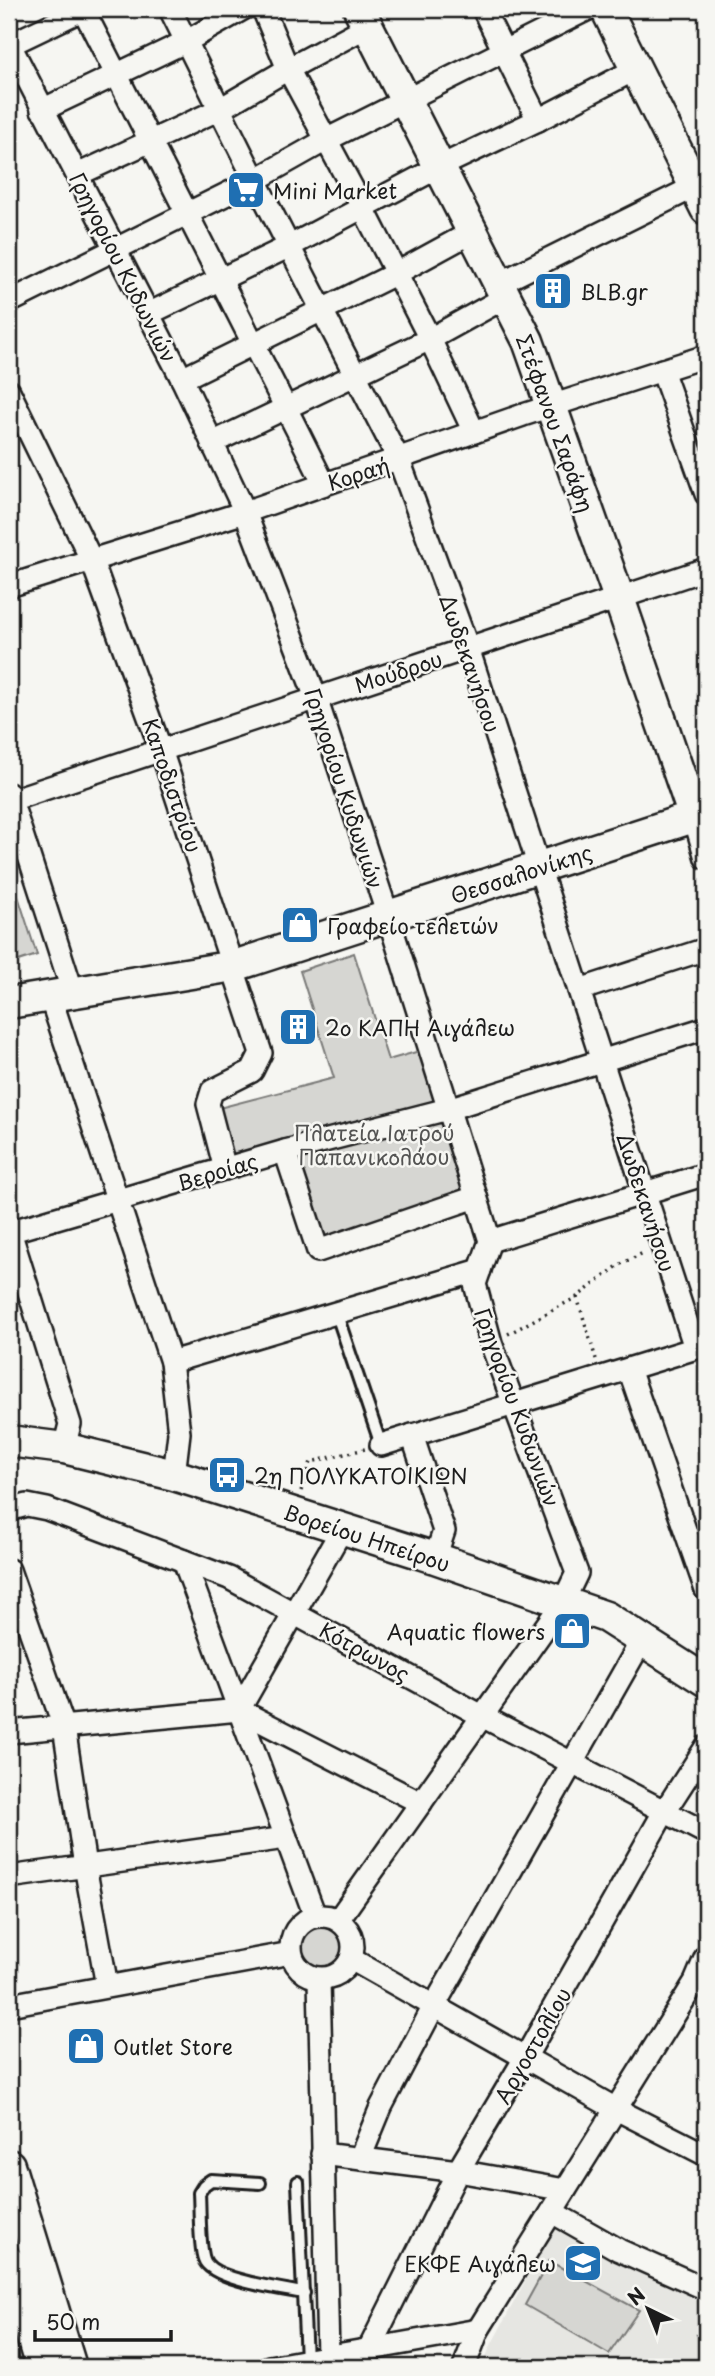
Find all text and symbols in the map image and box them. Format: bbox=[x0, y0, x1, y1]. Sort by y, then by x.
street label: Γρηγορίου Κυδωνιών bbox=[62, 166, 186, 368]
supermarket icon: Mini Market bbox=[225, 169, 267, 211]
place label: Mini Market bbox=[273, 174, 397, 206]
building icon: BLB.gr bbox=[532, 270, 574, 312]
place label: BLB.gr bbox=[580, 275, 648, 307]
street label: Στέφανου Σαράφη bbox=[509, 329, 603, 517]
street label: Κοραή bbox=[323, 448, 393, 498]
street label: Δωδεκανήσου bbox=[432, 590, 510, 736]
street label: Μούδρου bbox=[350, 642, 446, 700]
street label: Γρηγορίου Κυδωνιών bbox=[297, 683, 393, 893]
street label: Καποδιστρίου bbox=[135, 714, 211, 856]
street label: Θεσσαλονίκης bbox=[446, 835, 596, 911]
shop icon: Γραφείο τελετών bbox=[279, 904, 321, 946]
place label: Γραφείο τελετών bbox=[327, 909, 499, 941]
building icon: 2ο ΚΑΠΗ Αιγάλεω bbox=[277, 1006, 319, 1048]
place label: 2ο ΚΑΠΗ Αιγάλεω bbox=[325, 1011, 515, 1043]
park label: Πλατεία Ιατρού Παπανικολάου bbox=[294, 1116, 454, 1172]
street label: Δωδεκανήσου bbox=[610, 1129, 684, 1275]
street label: Βεροίας bbox=[173, 1144, 261, 1198]
street label: Γρηγορίου Κυδωνιών bbox=[467, 1303, 569, 1511]
bus stop icon: 2η ΠΟΛΥΚΑΤΟΙΚΙΏΝ bbox=[206, 1454, 248, 1496]
place label: 2η ΠΟΛΥΚΑΤΟΙΚΙΏΝ bbox=[254, 1459, 468, 1491]
street label: Βορείου Ηπείρου bbox=[280, 1495, 454, 1579]
shop icon: Aquatic flowers bbox=[551, 1610, 593, 1652]
street label: Κότρωνος bbox=[314, 1613, 416, 1689]
place label: Aquatic flowers bbox=[387, 1615, 545, 1647]
street label: Αργοστολίου bbox=[486, 1981, 578, 2109]
shop icon: Outlet Store bbox=[65, 2025, 107, 2067]
place label: Outlet Store bbox=[113, 2030, 233, 2062]
school or university icon: ΕΚΦΕ Αιγάλεω bbox=[562, 2242, 604, 2284]
place label: ΕΚΦΕ Αιγάλεω bbox=[404, 2247, 556, 2279]
north arrow bbox=[614, 2274, 684, 2344]
text: N bbox=[621, 2280, 651, 2311]
scale bar bbox=[35, 2299, 172, 2343]
text: 50 m bbox=[46, 2305, 100, 2337]

